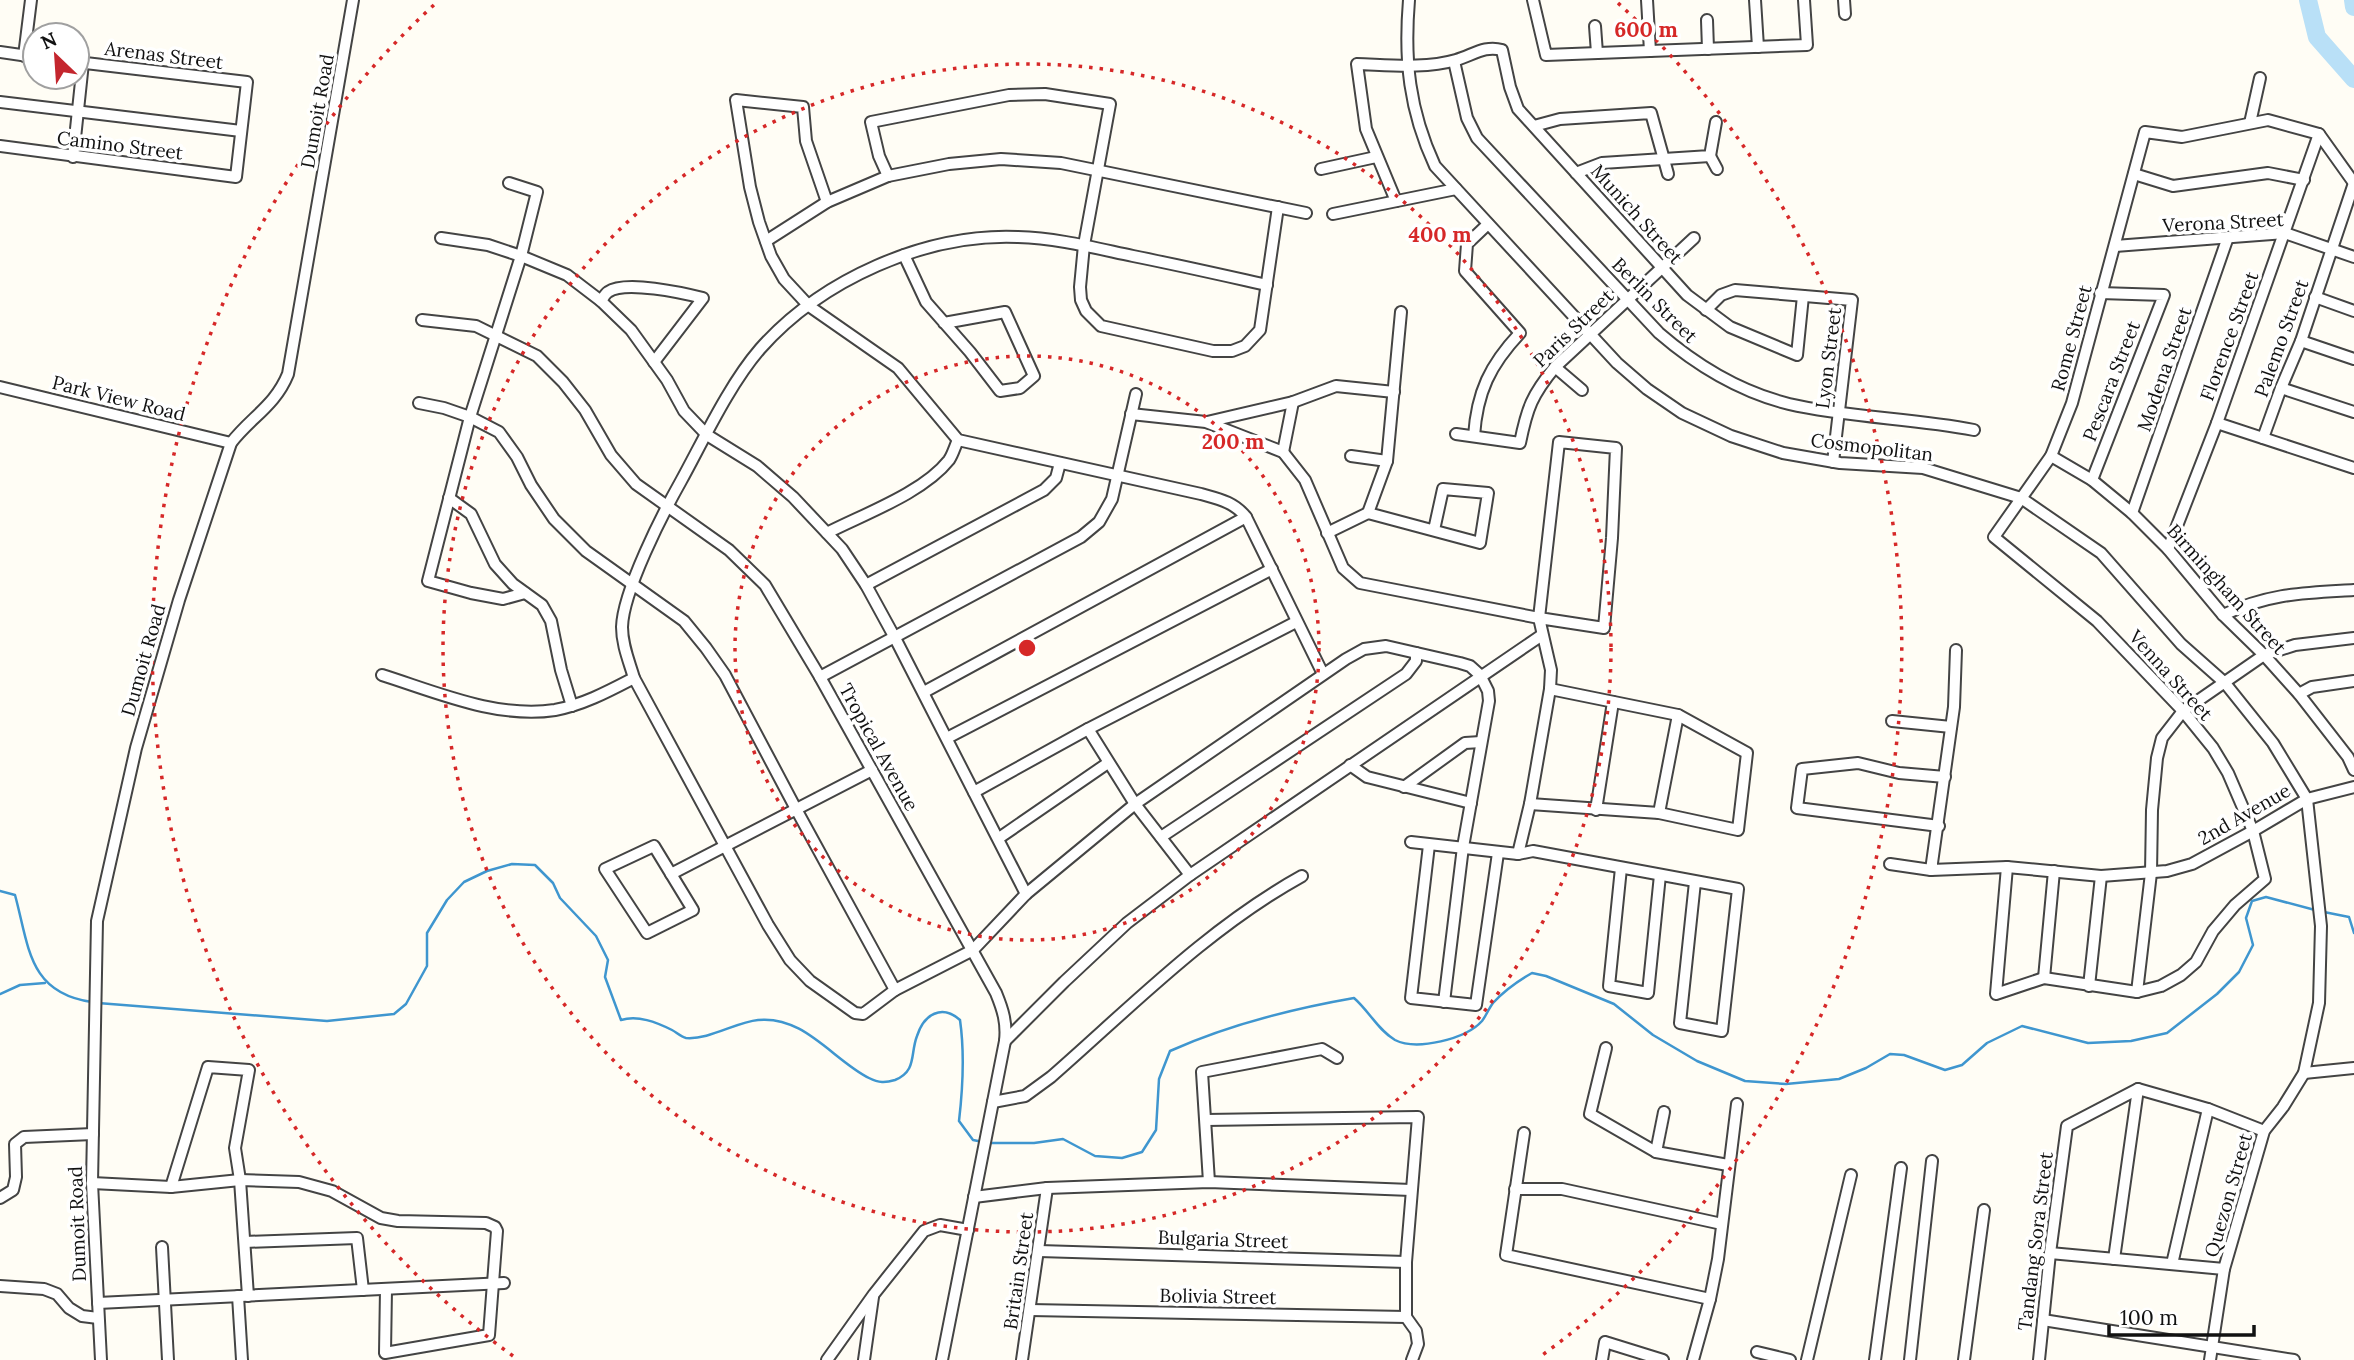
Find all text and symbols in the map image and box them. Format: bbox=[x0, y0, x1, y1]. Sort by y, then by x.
text: 600 m bbox=[1614, 16, 1678, 43]
north arrow bbox=[21, 21, 91, 91]
text: N bbox=[37, 26, 61, 55]
street label: Arenas Street bbox=[102, 36, 225, 74]
street label: Dumoit Road bbox=[295, 52, 339, 170]
street label: Camino Street bbox=[56, 125, 185, 165]
street label: Munich Street bbox=[1586, 159, 1689, 269]
street label: Verona Street bbox=[2161, 207, 2285, 237]
text: 400 m bbox=[1408, 221, 1472, 248]
street label: Berlin Street bbox=[1607, 252, 1703, 348]
street label: Florence Street bbox=[2195, 267, 2264, 404]
street label: Palemo Street bbox=[2249, 275, 2314, 400]
street label: Rome Street bbox=[2045, 282, 2097, 394]
street label: Paris Street bbox=[1528, 283, 1619, 372]
street label: Modena Street bbox=[2131, 303, 2197, 435]
street label: Lyon Street bbox=[1810, 305, 1846, 410]
street label: Pescara Street bbox=[2077, 317, 2145, 445]
street label: Park View Road bbox=[50, 370, 188, 426]
text: 200 m bbox=[1202, 428, 1264, 455]
street label: Cosmopolitan bbox=[1809, 428, 1935, 466]
street label: Birmingham Street bbox=[2162, 519, 2292, 660]
street label: Dumoit Road bbox=[116, 601, 170, 719]
street label: Venna Street bbox=[2123, 624, 2218, 726]
centre of rings bbox=[1015, 636, 1039, 660]
street label: Tropical Avenue bbox=[834, 679, 924, 815]
street label: 2nd Avenue bbox=[2194, 778, 2294, 850]
street label: Quezon Street bbox=[2199, 1130, 2257, 1260]
street label: Tandang Sora Street bbox=[2012, 1150, 2058, 1332]
street label: Dumoit Road bbox=[63, 1166, 91, 1282]
street label: Britain Street bbox=[998, 1210, 1038, 1331]
street label: Bulgaria Street bbox=[1157, 1225, 1289, 1253]
street label: Bolivia Street bbox=[1159, 1283, 1277, 1309]
scale bar bbox=[2109, 1294, 2254, 1338]
text: 100 m bbox=[2120, 1304, 2178, 1331]

